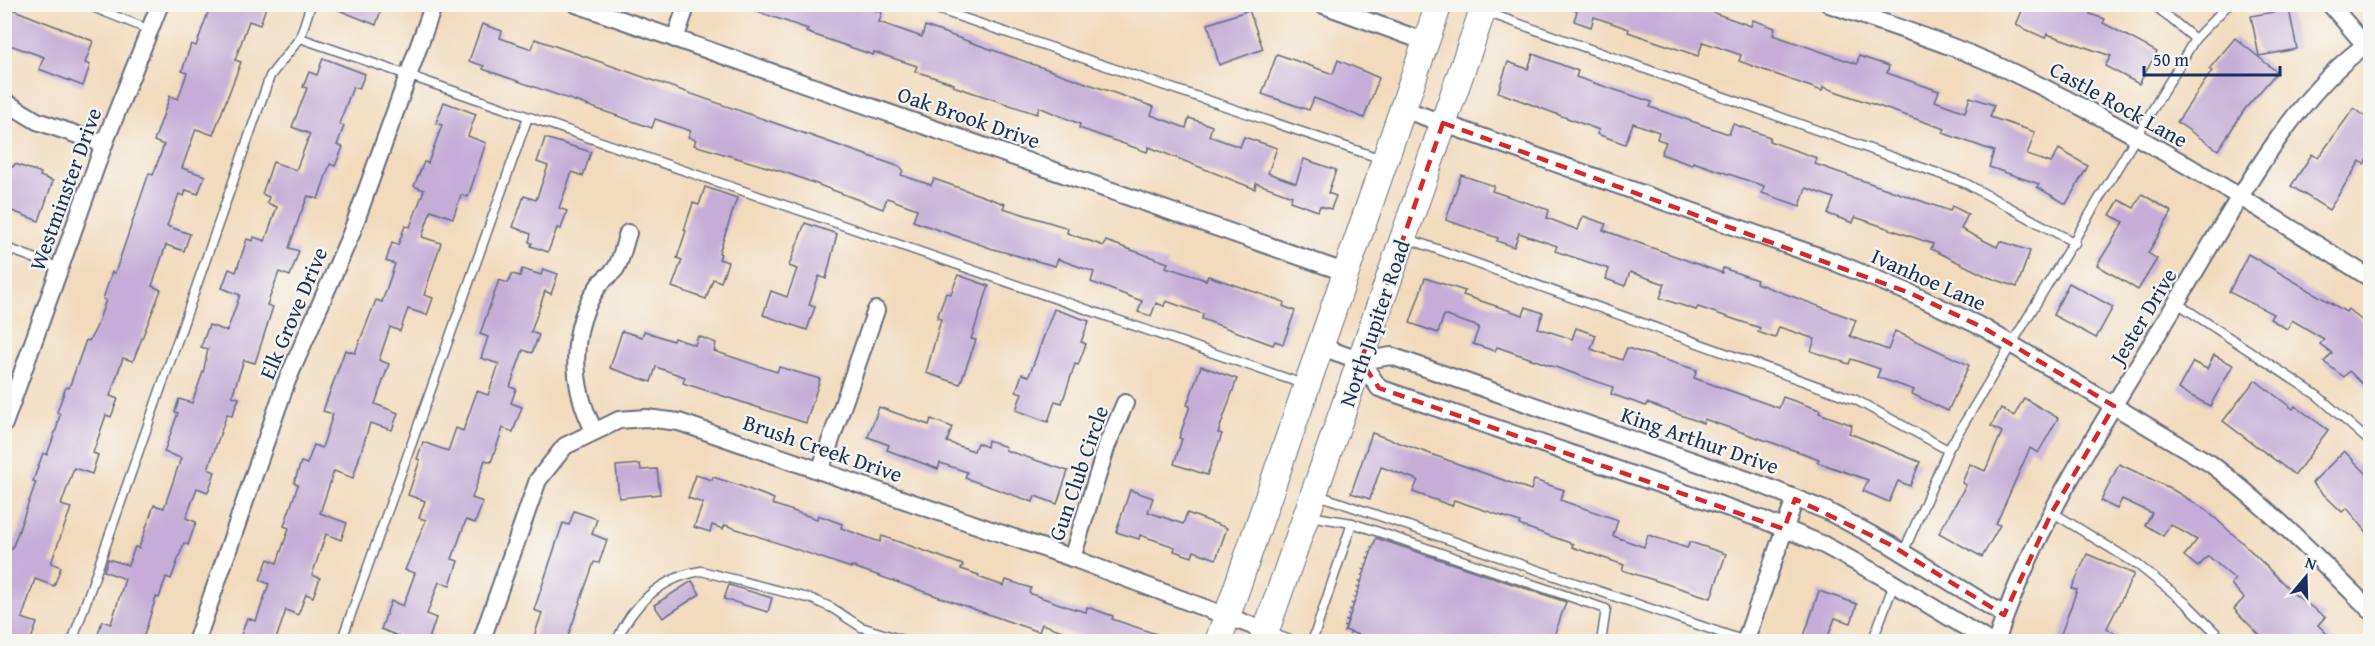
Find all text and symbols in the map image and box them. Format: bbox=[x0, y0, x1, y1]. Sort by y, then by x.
scale bar bbox=[2144, 39, 2280, 77]
text: 50 m bbox=[2153, 46, 2189, 73]
street label: Castle Rock Lane bbox=[2044, 53, 2194, 155]
street label: Oak Brook Drive bbox=[893, 78, 1045, 156]
street label: Westminster Drive bbox=[21, 103, 109, 275]
street label: North Jupiter Road bbox=[1330, 235, 1418, 411]
street label: Ivanhoe Lane bbox=[1866, 239, 1992, 319]
street label: Elk Grove Drive bbox=[251, 242, 335, 384]
street label: Jester Drive bbox=[2100, 262, 2184, 373]
street label: King Arthur Drive bbox=[1617, 398, 1783, 482]
street label: Gun Club Circle bbox=[1040, 401, 1116, 545]
street label: Brush Creek Drive bbox=[739, 406, 907, 490]
north arrow bbox=[2276, 547, 2336, 607]
text: N bbox=[2302, 550, 2320, 576]

